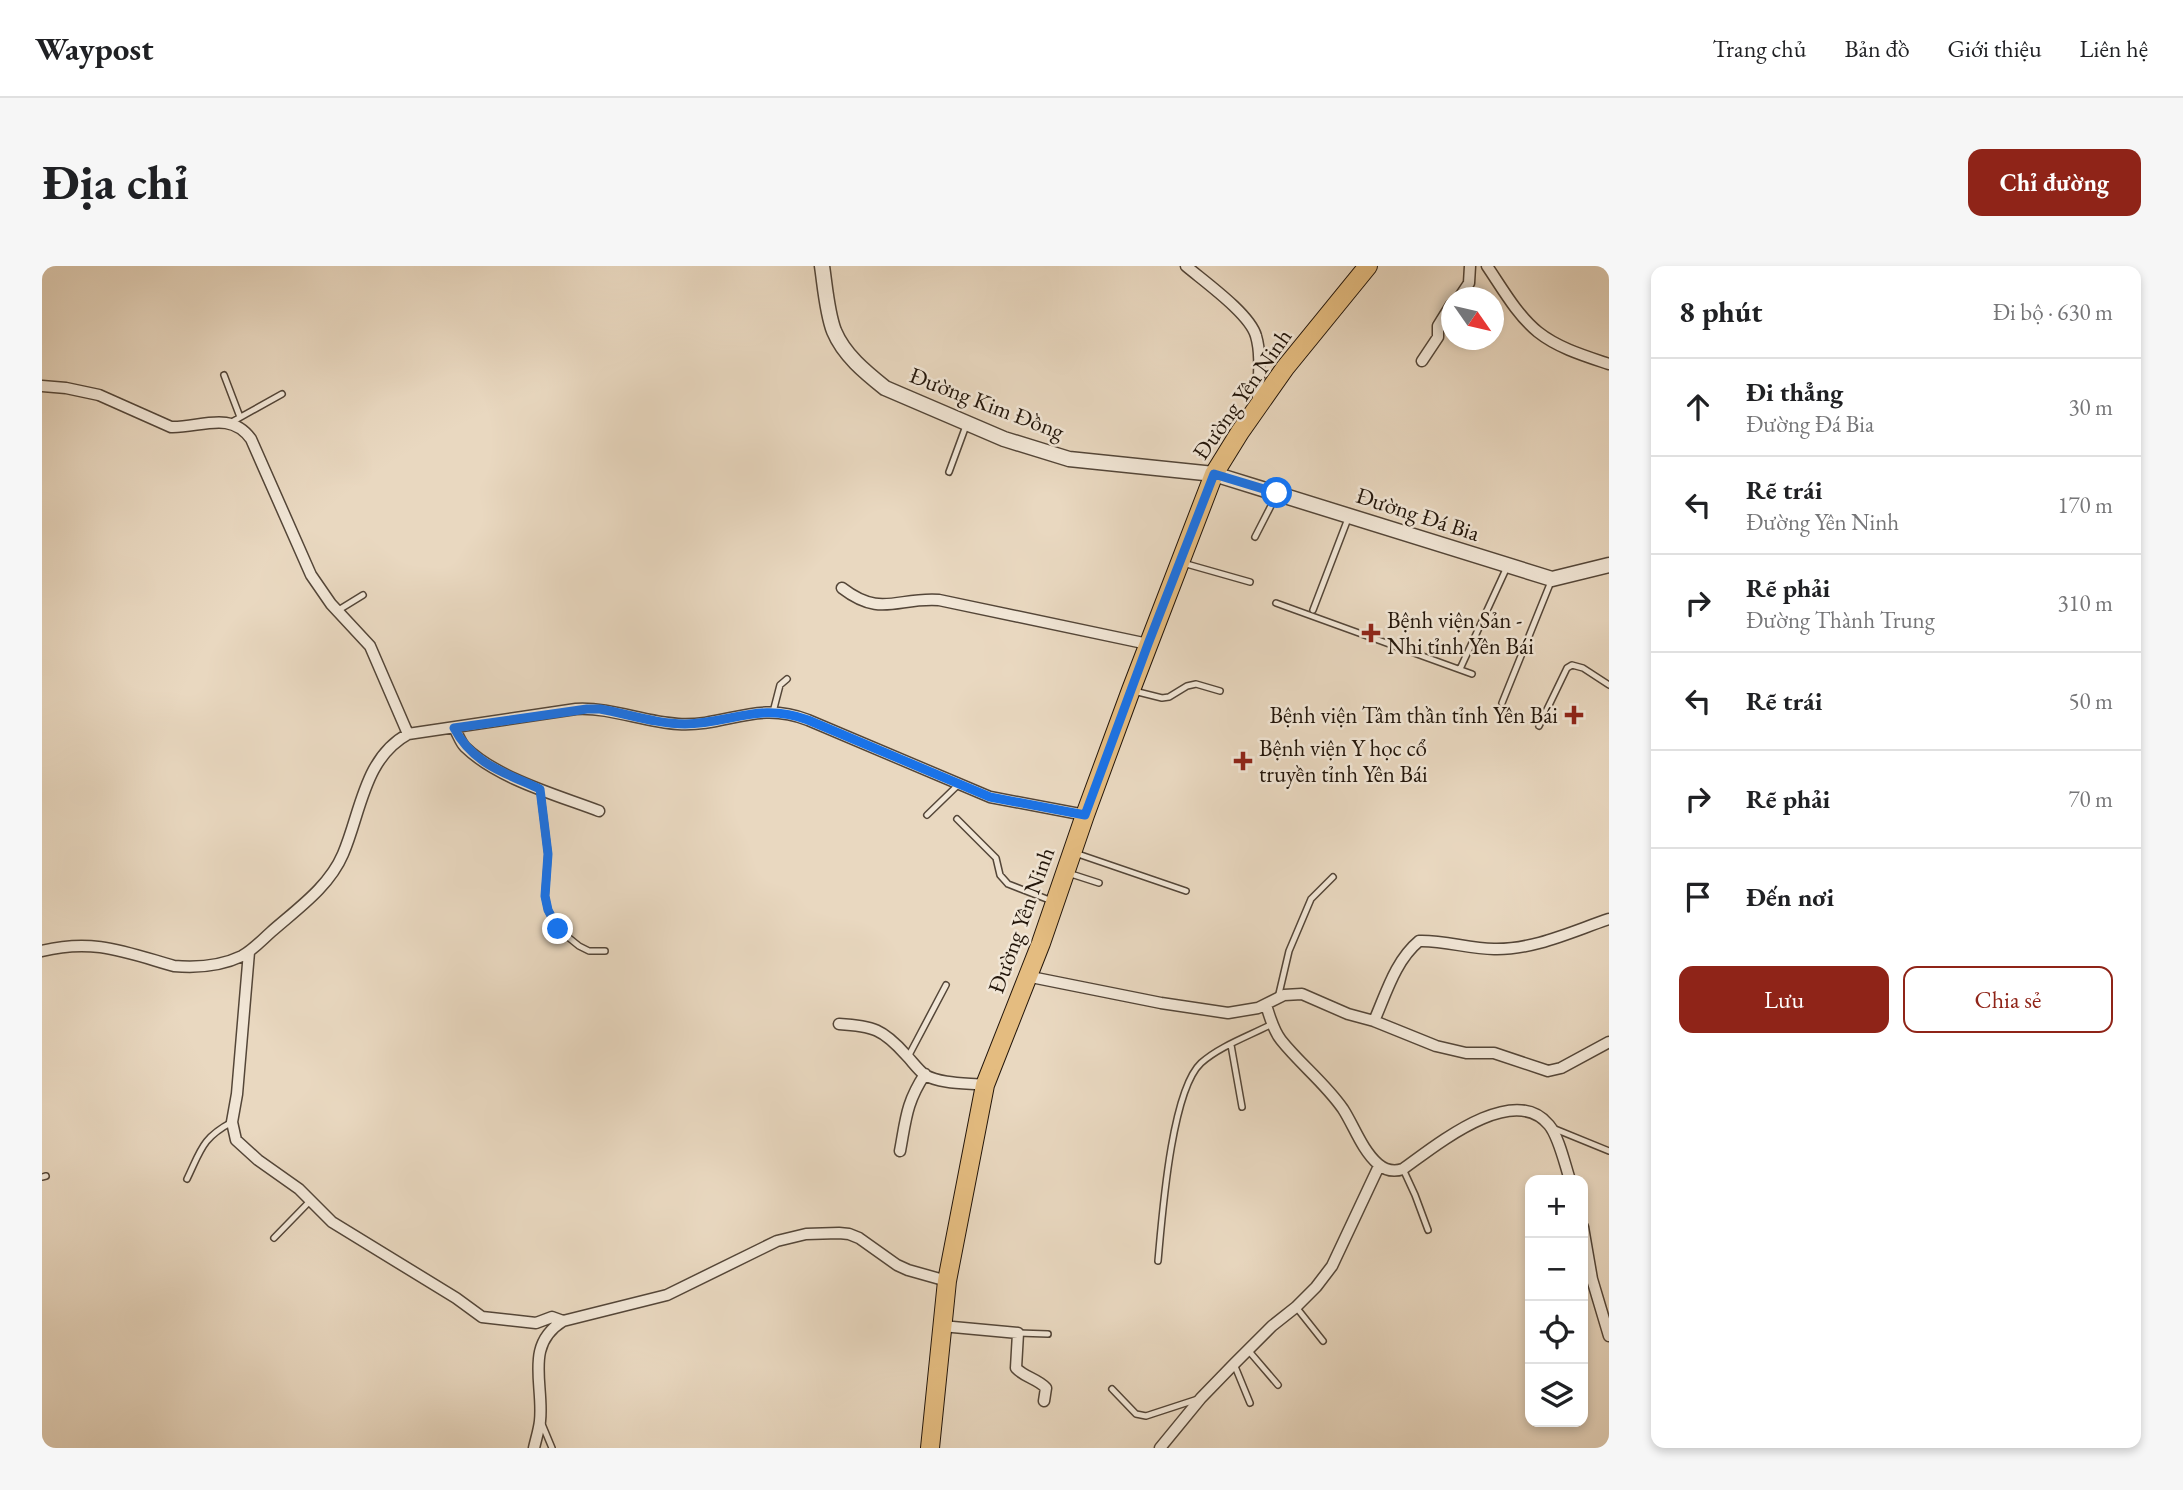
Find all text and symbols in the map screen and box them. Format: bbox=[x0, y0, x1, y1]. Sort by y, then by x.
text: Waypost bbox=[35, 27, 154, 70]
text: Trang chủ bbox=[1712, 33, 1806, 64]
text: Bản đồ bbox=[1844, 33, 1910, 64]
text: Giới thiệu bbox=[1948, 33, 2042, 64]
text: Liên hệ bbox=[2080, 33, 2148, 64]
button: Chỉ đường bbox=[1968, 149, 2141, 216]
text: Địa chỉ bbox=[42, 150, 189, 214]
north arrow bbox=[1441, 287, 1504, 350]
text: 8 phút bbox=[1679, 292, 1763, 331]
text: Đi bộ · 630 m bbox=[1993, 297, 2113, 327]
street label: Đường Yên Ninh bbox=[1186, 323, 1298, 465]
street label: Đường Kim Đồng bbox=[905, 360, 1070, 447]
text: Đi thẳng bbox=[1746, 375, 1843, 409]
icon: ahead bbox=[1679, 388, 1717, 426]
text: 30 m bbox=[2068, 392, 2113, 422]
text: Đường Đá Bia bbox=[1746, 409, 1874, 439]
text: Rẽ trái bbox=[1746, 473, 1822, 507]
route start bbox=[1261, 477, 1292, 508]
street label: Đường Đá Bia bbox=[1352, 480, 1484, 548]
icon: left bbox=[1679, 486, 1717, 524]
text: 170 m bbox=[2057, 490, 2113, 520]
text: Đường Yên Ninh bbox=[1746, 507, 1899, 537]
text: Rẽ phải bbox=[1746, 571, 1830, 605]
icon: right bbox=[1679, 584, 1717, 622]
text: 310 m bbox=[2057, 588, 2113, 618]
place label: Bệnh viện Sản - Nhi tỉnh Yên Bái bbox=[1387, 605, 1534, 661]
text: Đường Thành Trung bbox=[1746, 605, 1935, 635]
marker: Bệnh viện Sản - Nhi tỉnh Yên Bái bbox=[1361, 623, 1381, 643]
icon: left bbox=[1679, 682, 1717, 720]
text: Rẽ trái bbox=[1746, 684, 1822, 718]
text: 50 m bbox=[2068, 686, 2113, 716]
place label: Bệnh viện Tâm thần tỉnh Yên Bái bbox=[1269, 700, 1558, 730]
marker: Bệnh viện Tâm thần tỉnh Yên Bái bbox=[1564, 705, 1584, 725]
place label: Bệnh viện Y học cổ truyền tỉnh Yên Bái bbox=[1259, 733, 1428, 789]
marker: Bệnh viện Y học cổ truyền tỉnh Yên Bái bbox=[1233, 751, 1253, 771]
icon: right bbox=[1679, 780, 1717, 818]
text: Rẽ phải bbox=[1746, 782, 1830, 816]
text: 70 m bbox=[2068, 784, 2113, 814]
street label: Đường Yên Ninh bbox=[981, 843, 1061, 997]
icon: arrive bbox=[1679, 878, 1717, 916]
text: Đến nơi bbox=[1746, 880, 1834, 914]
route end bbox=[542, 913, 573, 944]
button: Lưu bbox=[1679, 966, 1889, 1033]
button: Chia sẻ bbox=[1903, 966, 2113, 1033]
map controls bbox=[1525, 1175, 1588, 1427]
button: + bbox=[1525, 1175, 1588, 1238]
button: − bbox=[1525, 1238, 1588, 1301]
button: locate bbox=[1525, 1301, 1588, 1364]
button: layers bbox=[1525, 1364, 1588, 1427]

